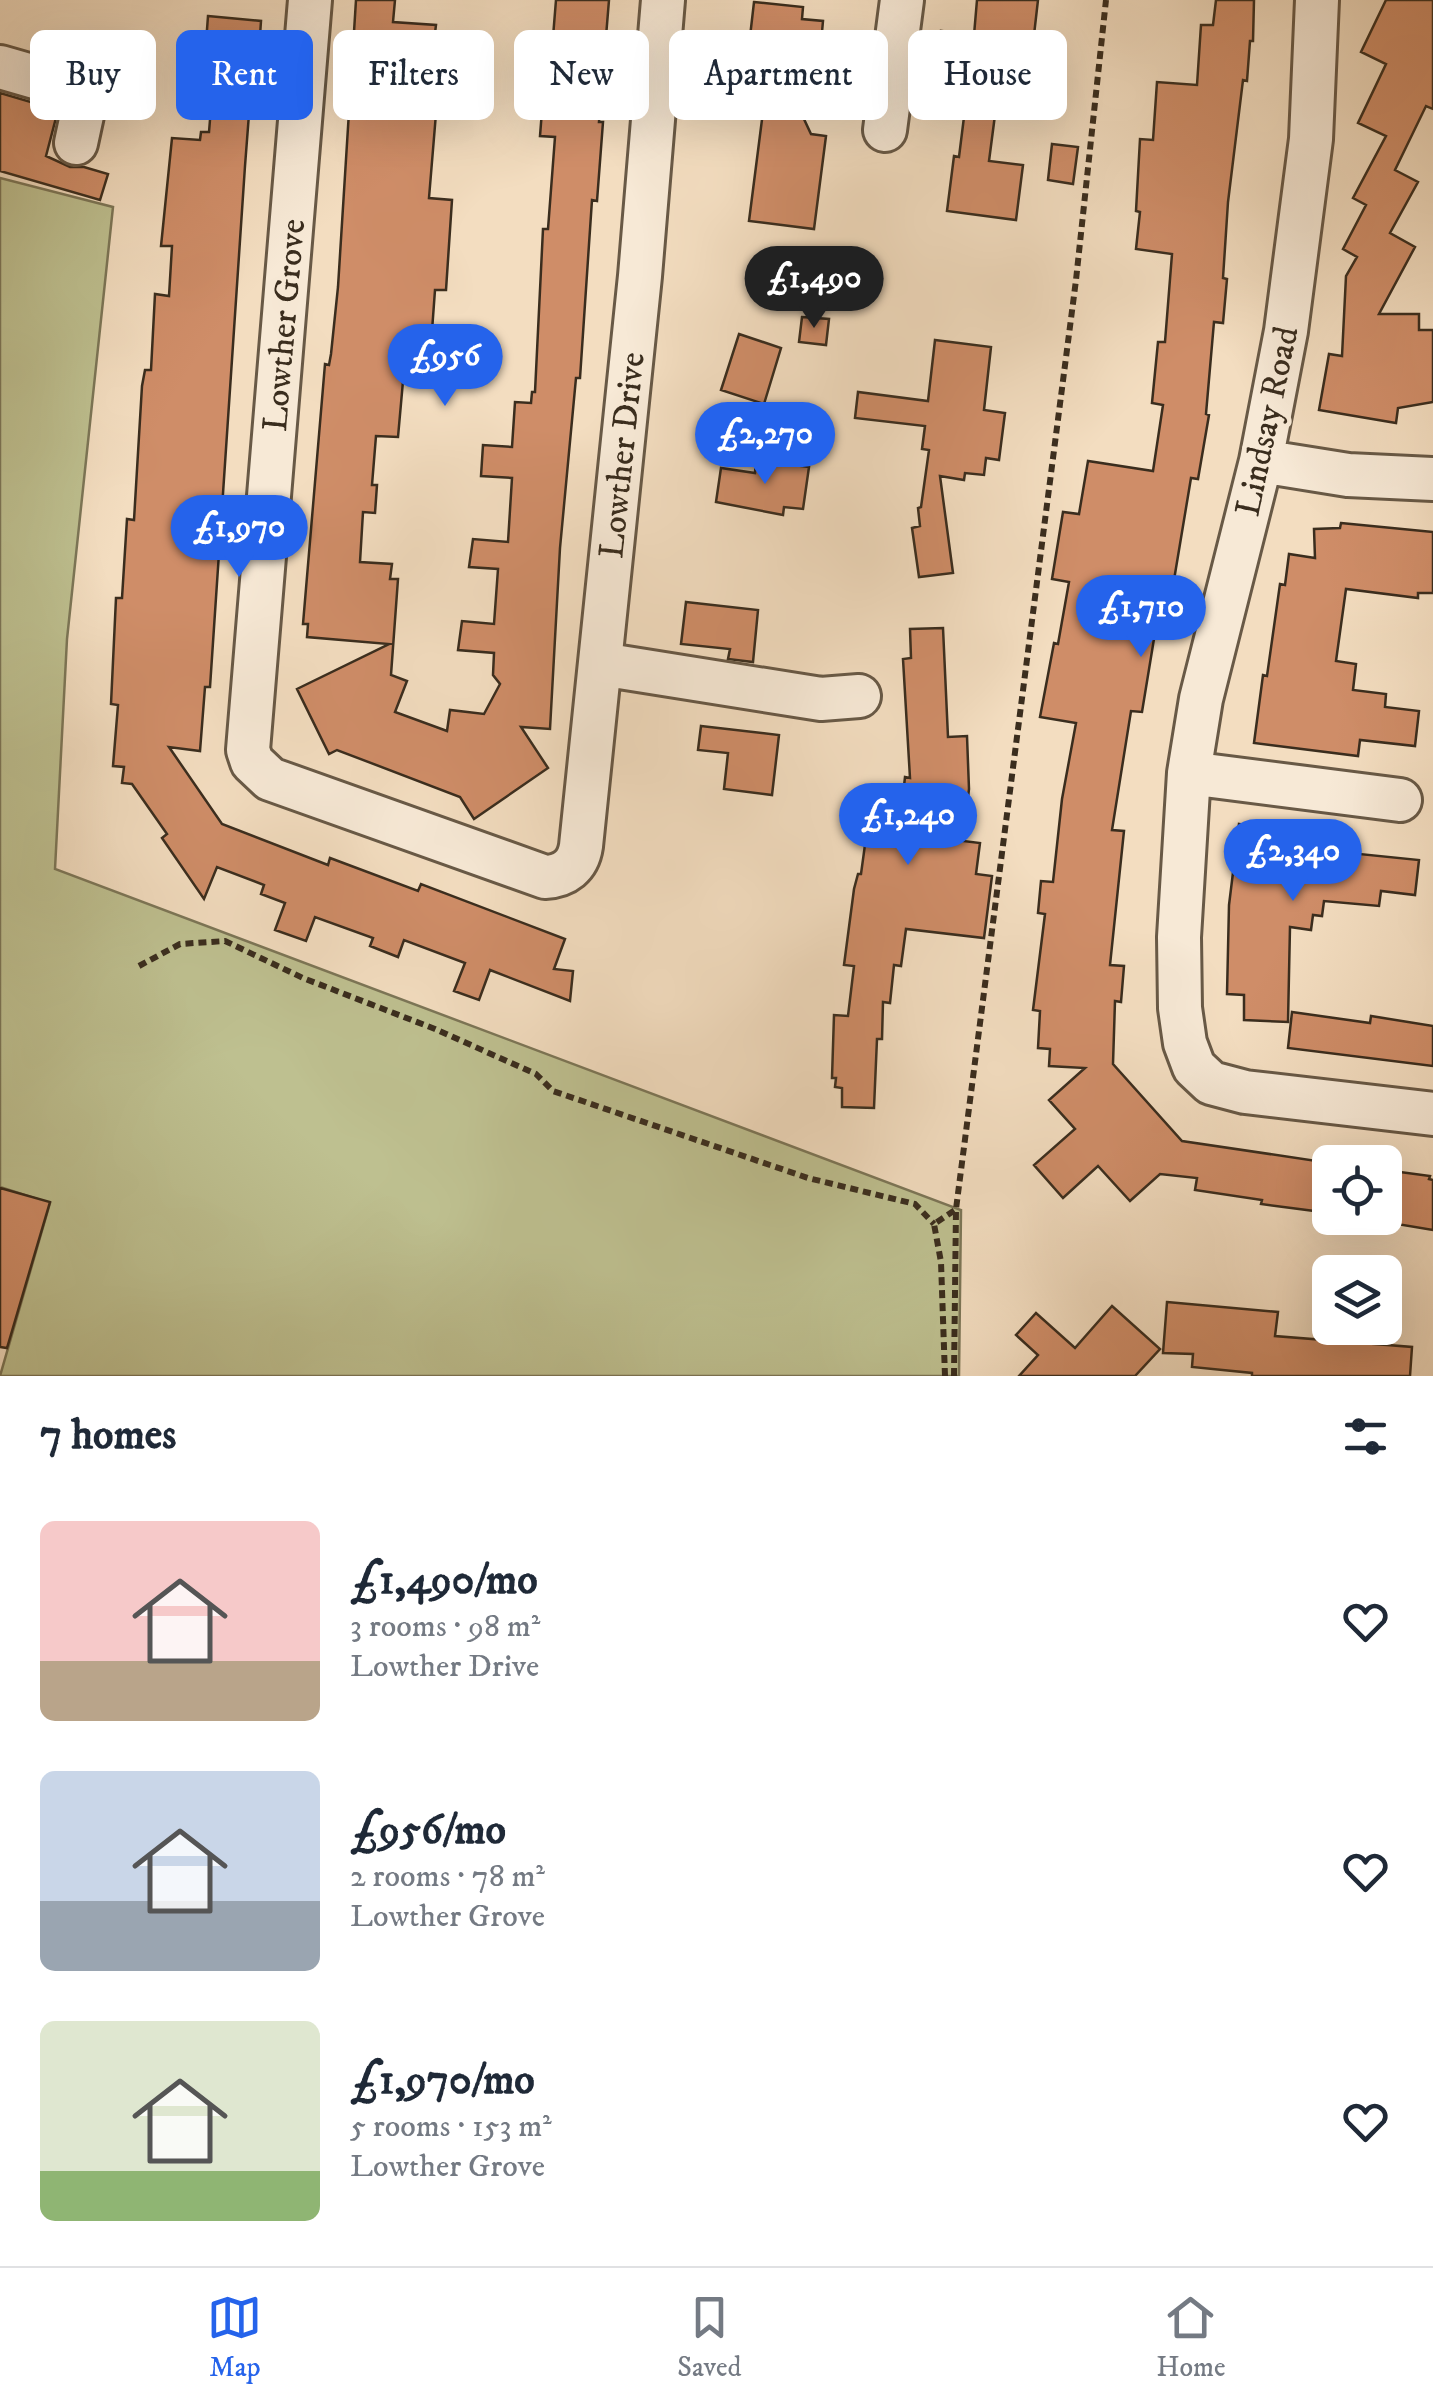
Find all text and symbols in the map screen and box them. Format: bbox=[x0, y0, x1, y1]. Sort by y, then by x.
chip: Buy bbox=[30, 30, 156, 120]
chip: Rent bbox=[176, 30, 313, 120]
chip: Filters bbox=[333, 30, 494, 120]
chip: New bbox=[514, 30, 649, 120]
chip: Apartment bbox=[669, 30, 888, 120]
chip: House bbox=[908, 30, 1067, 120]
street label: Lowther Grove bbox=[254, 217, 316, 433]
pin: £1,490 bbox=[733, 246, 895, 331]
text: £1,490 bbox=[767, 258, 861, 298]
street label: Lindsay Road bbox=[1226, 322, 1310, 520]
pin: £956 bbox=[386, 324, 504, 409]
text: £956 bbox=[410, 336, 480, 376]
street label: Lowther Drive bbox=[590, 350, 656, 560]
pin: £2,270 bbox=[684, 402, 846, 487]
text: £2,270 bbox=[717, 414, 813, 454]
pin: £1,970 bbox=[158, 495, 320, 580]
text: £1,970 bbox=[193, 507, 285, 547]
pin: £1,710 bbox=[1060, 575, 1222, 660]
text: £1,710 bbox=[1098, 587, 1184, 627]
pin: £1,240 bbox=[827, 783, 989, 868]
text: £1,240 bbox=[861, 795, 955, 835]
pin: £2,340 bbox=[1212, 819, 1374, 904]
text: £2,340 bbox=[1246, 831, 1340, 871]
map controls bbox=[1312, 1145, 1402, 1345]
button: locate bbox=[1312, 1145, 1402, 1235]
button: layers bbox=[1312, 1255, 1402, 1345]
icon: filters bbox=[1338, 1409, 1393, 1464]
text: 7 homes bbox=[40, 1410, 176, 1462]
text: £1,490/mo bbox=[350, 1555, 538, 1607]
icon: home bbox=[120, 1561, 240, 1681]
icon: heart bbox=[1338, 1594, 1393, 1649]
text: 3 rooms · 98 m² bbox=[350, 1607, 540, 1647]
text: Lowther Drive bbox=[350, 1647, 539, 1687]
text: £956/mo bbox=[350, 1805, 506, 1857]
icon: home bbox=[120, 1811, 240, 1931]
icon: heart bbox=[1338, 1844, 1393, 1899]
text: 2 rooms · 78 m² bbox=[350, 1857, 545, 1897]
text: Lowther Grove bbox=[350, 1897, 545, 1937]
text: £1,970/mo bbox=[350, 2055, 535, 2107]
icon: home bbox=[120, 2061, 240, 2181]
icon: heart bbox=[1338, 2094, 1393, 2149]
text: 5 rooms · 153 m² bbox=[350, 2107, 552, 2147]
text: Lowther Grove bbox=[350, 2147, 545, 2187]
tab: Map bbox=[207, 2290, 262, 2385]
tab: Saved bbox=[677, 2290, 742, 2385]
tab: Home bbox=[1156, 2290, 1226, 2385]

